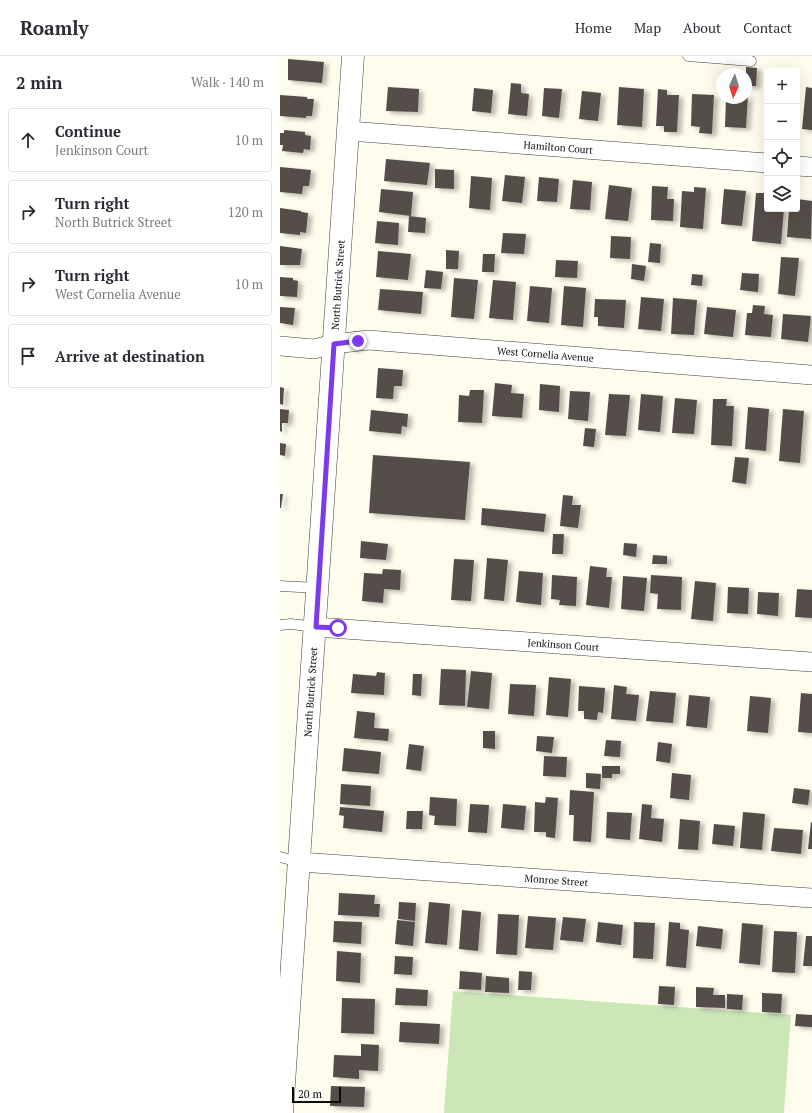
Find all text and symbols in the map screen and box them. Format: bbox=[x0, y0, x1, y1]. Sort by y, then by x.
text: Roamly bbox=[20, 15, 89, 40]
text: Home bbox=[575, 18, 612, 37]
text: Map bbox=[634, 18, 661, 37]
text: About bbox=[683, 18, 721, 37]
text: Contact bbox=[743, 18, 792, 37]
north arrow bbox=[716, 68, 752, 104]
map controls bbox=[764, 68, 800, 212]
button: + bbox=[764, 68, 800, 104]
text: 2 min bbox=[16, 71, 63, 94]
text: Walk · 140 m bbox=[191, 73, 264, 91]
button: − bbox=[764, 104, 800, 140]
text: Continue bbox=[55, 121, 121, 141]
icon: ahead bbox=[17, 129, 39, 151]
text: 10 m bbox=[235, 131, 263, 149]
street label: Hamilton Court bbox=[523, 138, 594, 156]
button: locate bbox=[764, 140, 800, 176]
text: Jenkinson Court bbox=[55, 141, 148, 159]
button: layers bbox=[764, 176, 800, 212]
text: Turn right bbox=[55, 193, 130, 213]
icon: right bbox=[17, 201, 39, 223]
text: 120 m bbox=[228, 203, 263, 221]
text: North Butrick Street bbox=[55, 213, 172, 231]
street label: North Butrick Street bbox=[328, 239, 347, 330]
text: Turn right bbox=[55, 265, 130, 285]
icon: right bbox=[17, 273, 39, 295]
text: 10 m bbox=[235, 275, 263, 293]
text: West Cornelia Avenue bbox=[55, 285, 181, 303]
route end bbox=[349, 332, 367, 350]
street label: West Cornelia Avenue bbox=[497, 344, 594, 364]
icon: arrive bbox=[17, 345, 39, 367]
text: Arrive at destination bbox=[55, 346, 205, 366]
route start bbox=[329, 619, 347, 637]
street label: Jenkinson Court bbox=[527, 635, 600, 653]
street label: North Butrick Street bbox=[301, 646, 320, 737]
street label: Monroe Street bbox=[524, 871, 589, 889]
scale bar bbox=[292, 1085, 341, 1104]
text: 20 m bbox=[298, 1087, 322, 1101]

